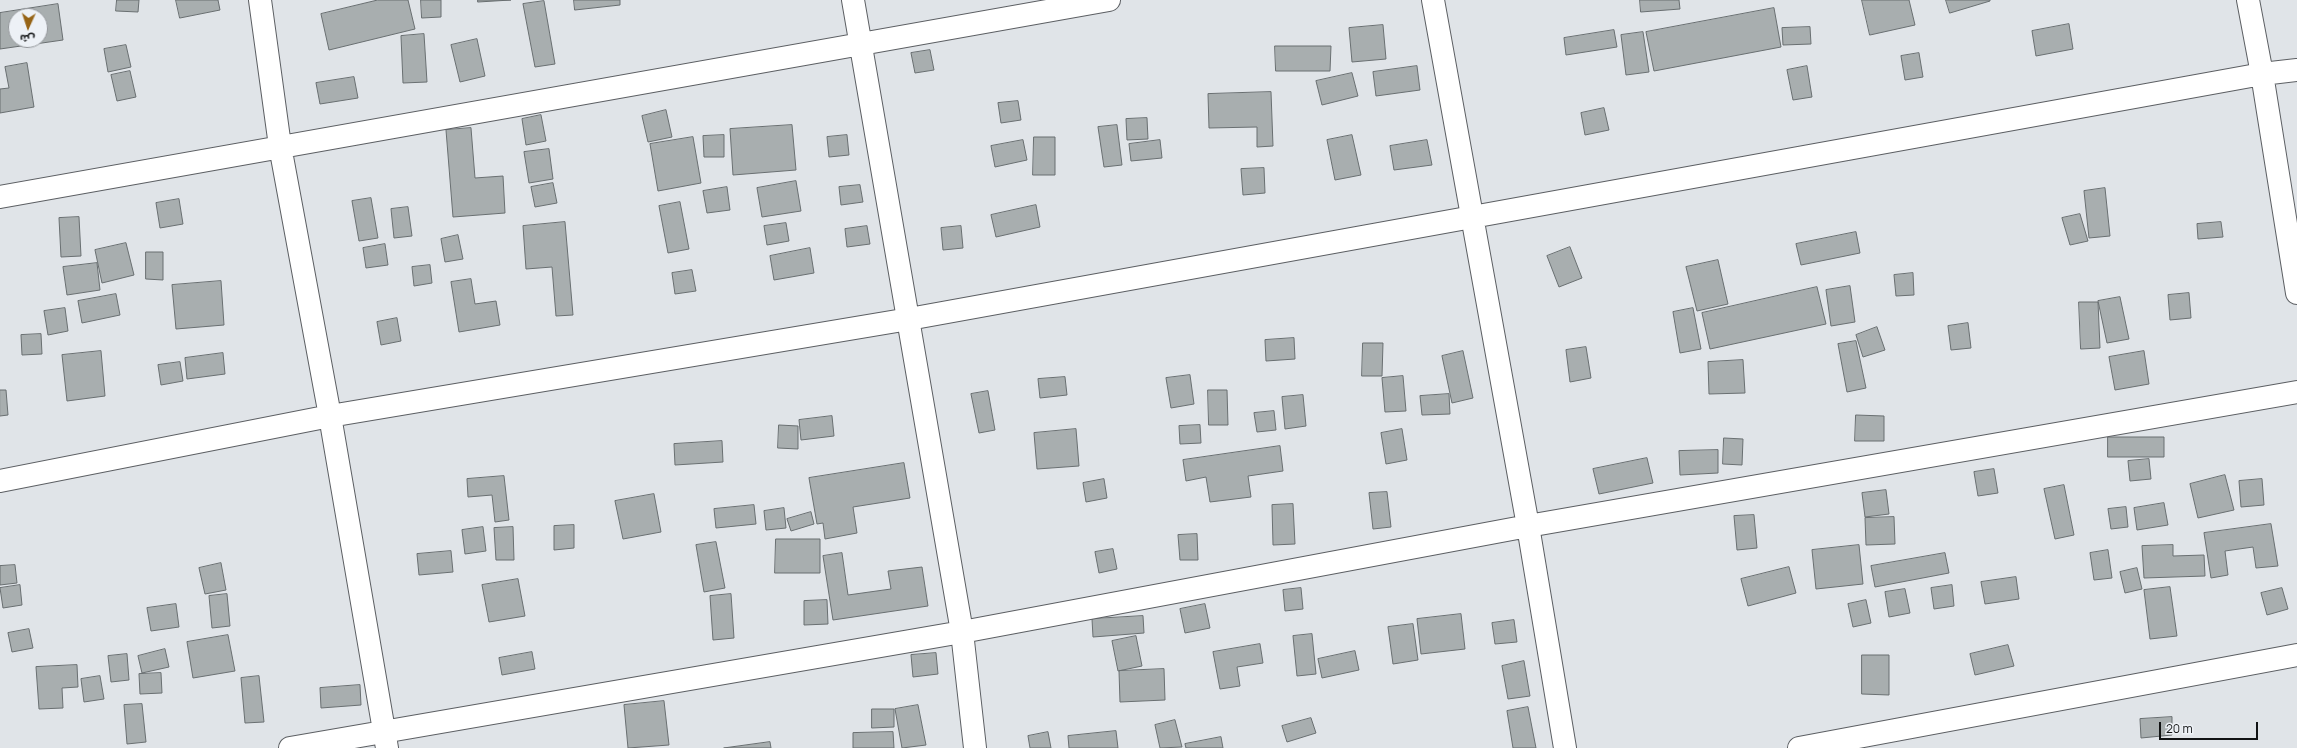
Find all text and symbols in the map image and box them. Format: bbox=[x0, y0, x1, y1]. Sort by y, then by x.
north arrow bbox=[8, 8, 48, 48]
text: ش bbox=[19, 32, 35, 47]
scale bar bbox=[2161, 714, 2260, 740]
text: 20 m bbox=[2166, 720, 2193, 737]

